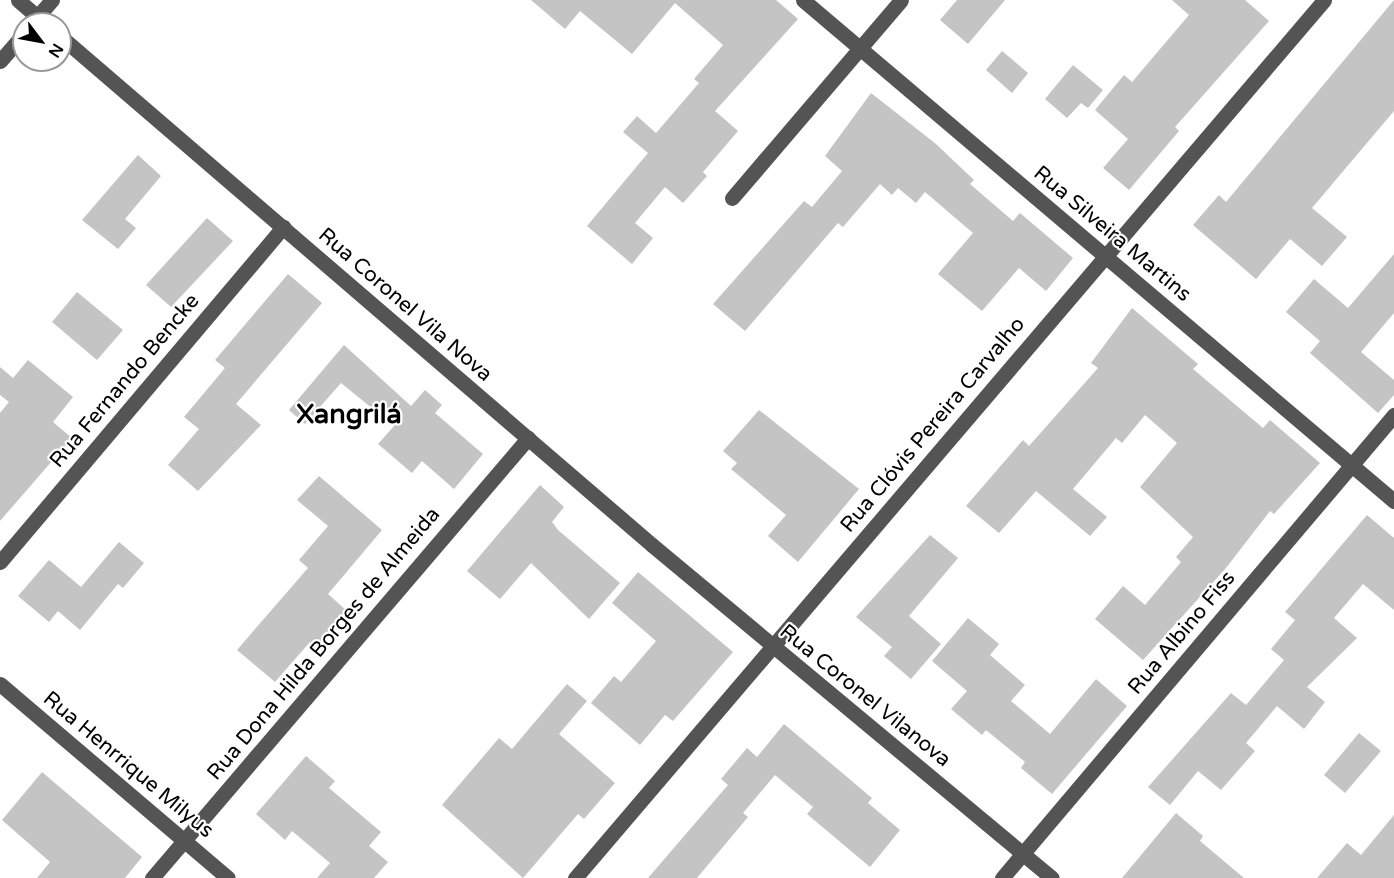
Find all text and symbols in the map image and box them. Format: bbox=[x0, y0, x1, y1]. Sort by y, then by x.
north arrow bbox=[12, 12, 72, 72]
text: N bbox=[44, 40, 67, 61]
street label: Rua Silveira Martins bbox=[1028, 161, 1196, 307]
street label: Rua Coronel Vila Nova bbox=[313, 223, 497, 387]
street label: Rua Fernando Bencke bbox=[45, 289, 205, 473]
street label: Rua Clóvis Pereira Carvalho bbox=[836, 312, 1030, 538]
district label: Xangrilá bbox=[296, 399, 402, 431]
street label: Rua Dona Hilda Borges de Almeida bbox=[202, 503, 446, 785]
street label: Rua Albino Fiss bbox=[1123, 566, 1241, 700]
street label: Rua Coronel Vilanova bbox=[774, 619, 956, 773]
street label: Rua Henrrique Milyus bbox=[38, 686, 218, 844]

